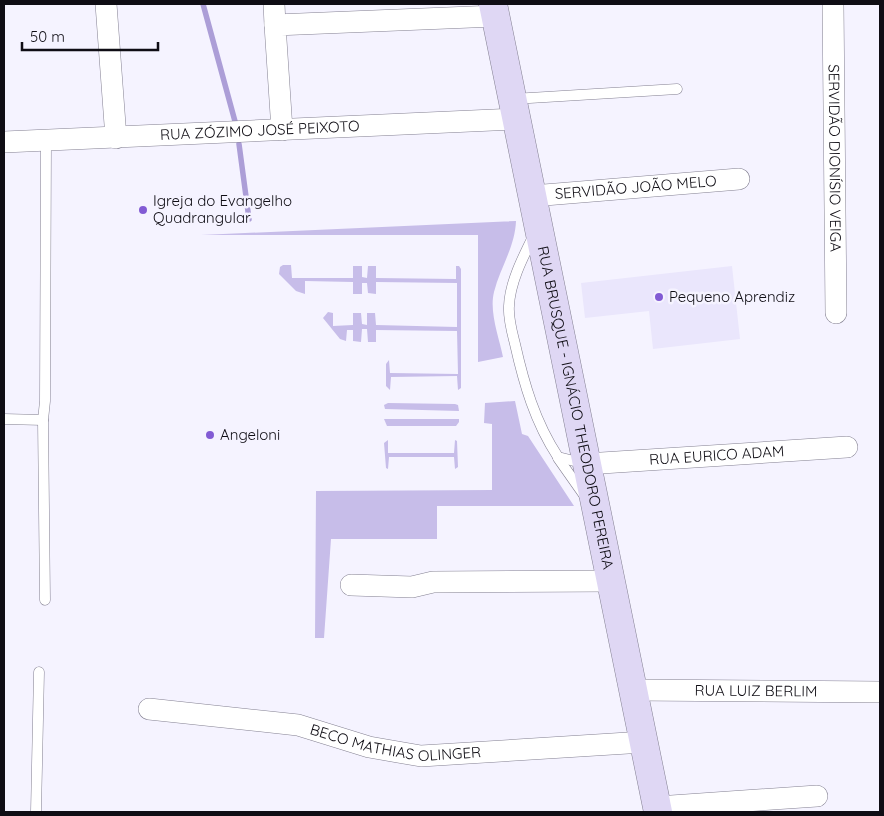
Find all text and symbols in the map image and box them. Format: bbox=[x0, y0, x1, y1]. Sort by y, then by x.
scale bar bbox=[22, 20, 159, 52]
text: 50 m bbox=[30, 27, 65, 46]
street label: SERVIDÃO DIONÍSIO VEIGA bbox=[825, 64, 845, 252]
street label: RUA ZÓZIMO JOSÉ PEIXOTO bbox=[160, 116, 360, 144]
street label: SERVIDÃO JOÃO MELO bbox=[554, 171, 717, 203]
place label: Igreja do Evangelho Quadrangular bbox=[153, 191, 292, 227]
marker: Igreja do Evangelho Quadrangular bbox=[137, 204, 149, 216]
street label: RUA BRUSQUE - IGNÁCIO THEODORO PEREIRA bbox=[534, 244, 618, 571]
place label: Pequeno Aprendiz bbox=[669, 287, 795, 306]
marker: Pequeno Aprendiz bbox=[653, 291, 665, 303]
place label: Angeloni bbox=[220, 425, 280, 444]
marker: Angeloni bbox=[204, 429, 216, 441]
street label: RUA EURICO ADAM bbox=[649, 441, 785, 469]
street label: RUA LUIZ BERLIM bbox=[695, 680, 817, 700]
street label: BECO MATHIAS OLINGER bbox=[308, 719, 482, 765]

